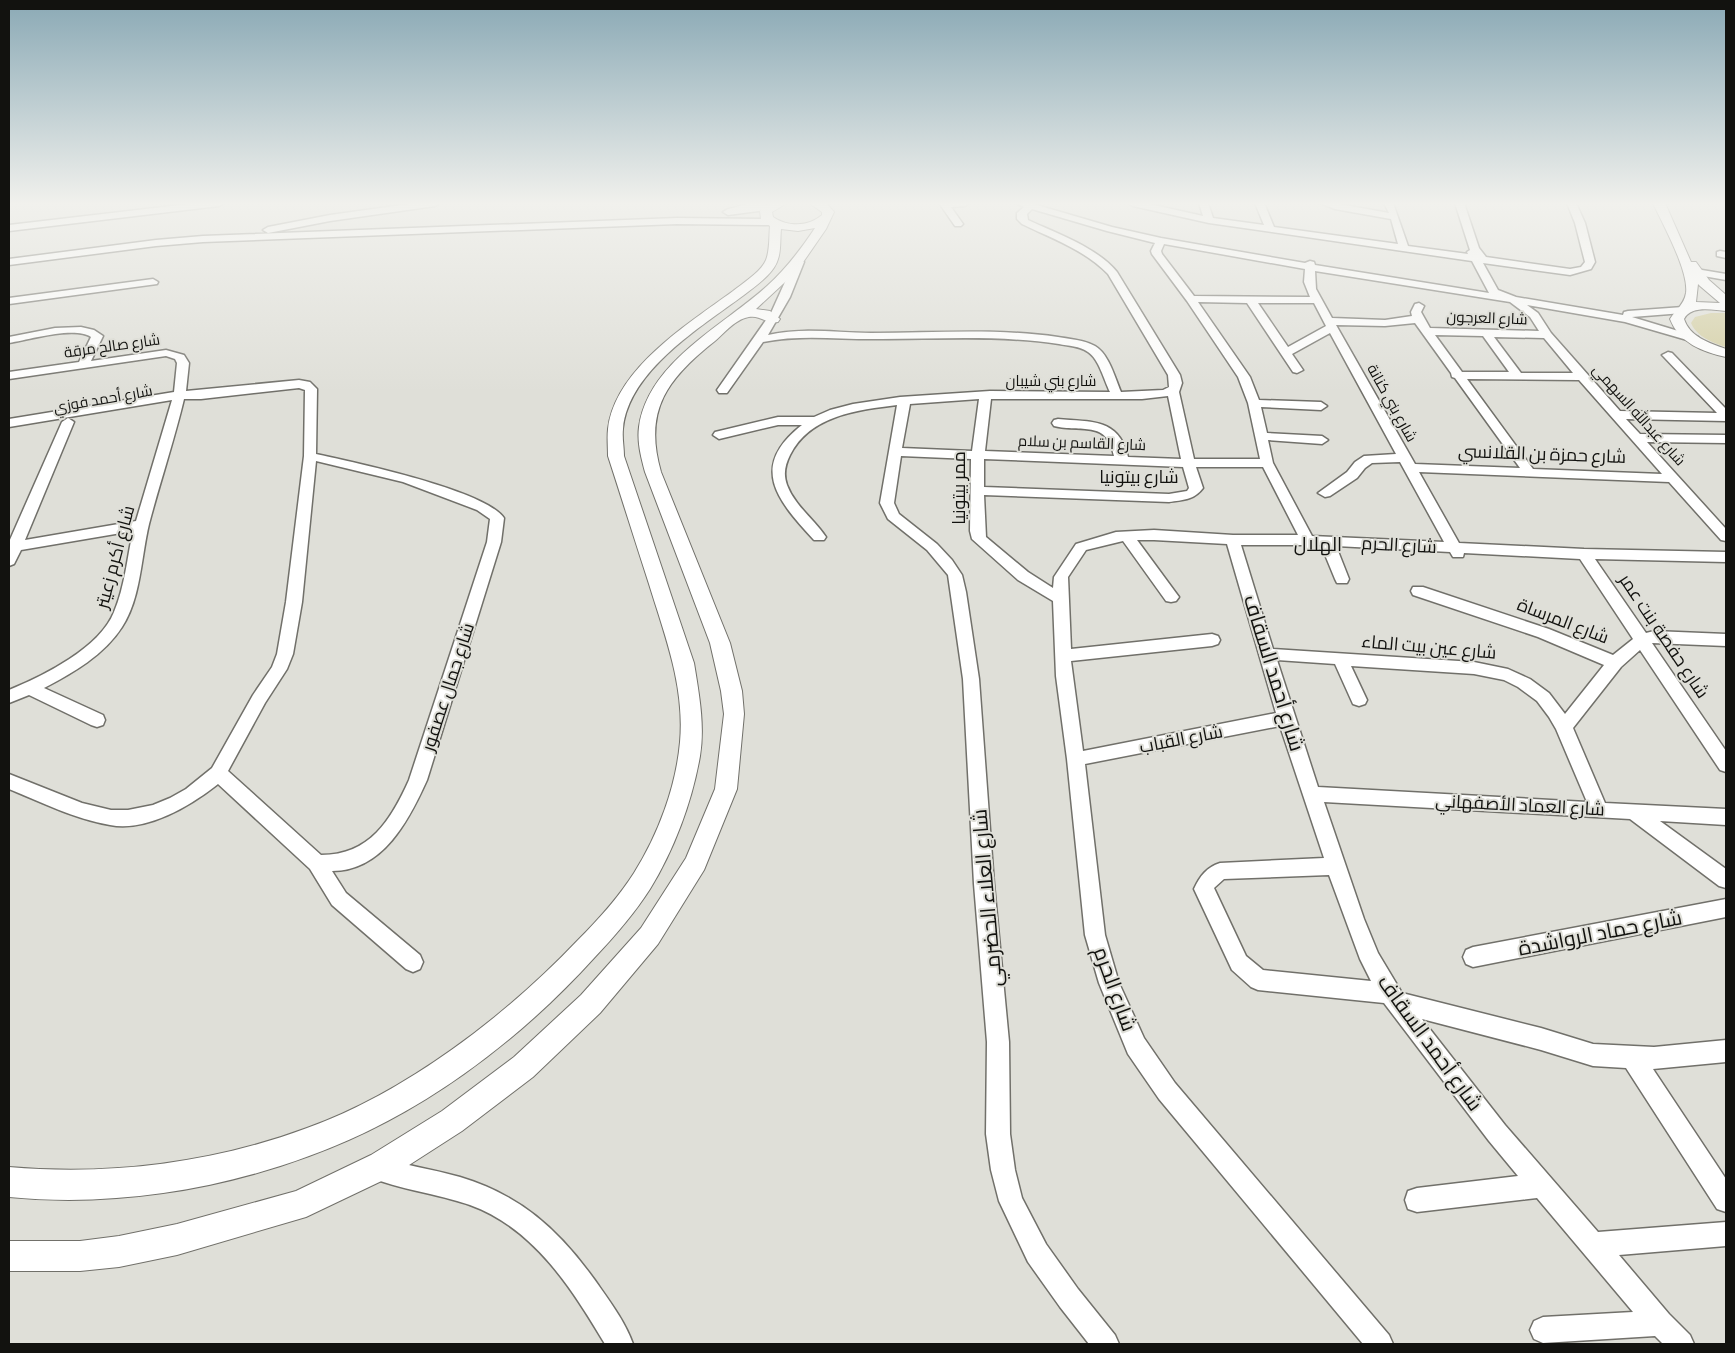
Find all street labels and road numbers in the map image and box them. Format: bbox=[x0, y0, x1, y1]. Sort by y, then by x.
street label: شارع العرجون bbox=[1446, 309, 1528, 330]
street label: شارع صالح مرقة bbox=[63, 331, 161, 364]
street label: شارع عبدالله السهمي bbox=[1587, 360, 1690, 471]
street label: شارع بني كنانة bbox=[1361, 361, 1420, 447]
street label: شارع بني شيبان bbox=[1006, 373, 1097, 393]
street label: شارع أحمد فوزي bbox=[52, 380, 155, 420]
street label: شارع القاسم بن سلام bbox=[1017, 433, 1146, 456]
street label: شارع حمزة بن القلانسي bbox=[1457, 441, 1626, 470]
street label: ممر بيتونيا bbox=[949, 451, 970, 525]
street label: شارع بيتونيا bbox=[1099, 467, 1179, 489]
street label: شارع أكرم زعيتر bbox=[90, 503, 140, 612]
street label: شارع الحرم bbox=[1361, 533, 1437, 559]
street label: شارع حفصة بنت عمر bbox=[1613, 569, 1713, 703]
street label: شارع أحمد السقاف bbox=[1237, 592, 1310, 755]
street label: شارع المرساة bbox=[1514, 594, 1612, 649]
street label: شارع جمال عصفور bbox=[418, 620, 480, 755]
street label: شارع عين بيت الماء bbox=[1361, 631, 1497, 665]
street label: شارع القباب bbox=[1138, 721, 1225, 759]
street label: شارع العماد الأصفهاني bbox=[1435, 791, 1605, 823]
street label: شارع العلاء الحضرمي bbox=[967, 808, 1011, 988]
street label: شارع حماد الرواشدة bbox=[1516, 905, 1684, 963]
street label: شارع الحرم bbox=[1087, 943, 1141, 1035]
street label: شارع أحمد السقاف bbox=[1371, 970, 1488, 1117]

